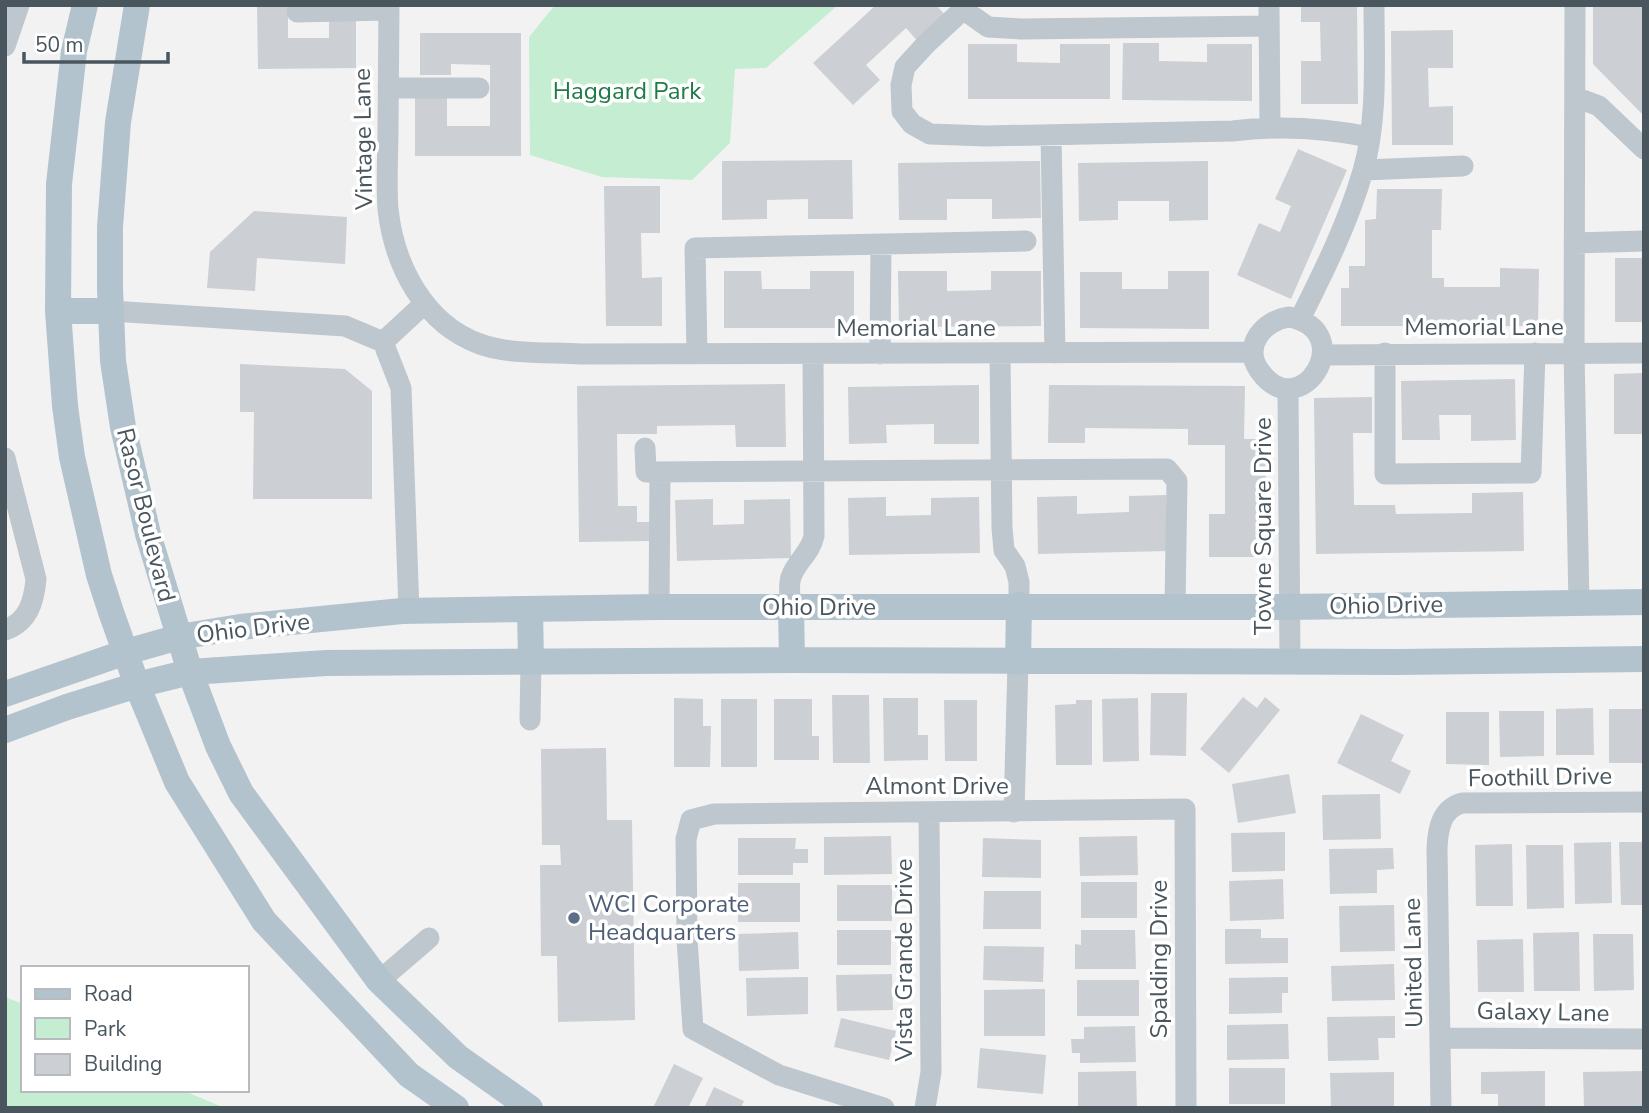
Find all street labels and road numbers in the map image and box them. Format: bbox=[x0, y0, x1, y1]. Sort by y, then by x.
street label: Vintage Lane bbox=[346, 68, 380, 211]
street label: Memorial Lane bbox=[1404, 311, 1564, 343]
street label: Memorial Lane bbox=[836, 312, 996, 344]
street label: Towne Square Drive bbox=[1247, 417, 1279, 635]
street label: Rasor Boulevard bbox=[109, 425, 183, 605]
street label: Ohio Drive bbox=[1329, 588, 1443, 622]
street label: Ohio Drive bbox=[762, 591, 876, 623]
street label: Ohio Drive bbox=[194, 605, 312, 651]
street label: Foothill Drive bbox=[1468, 760, 1612, 794]
street label: Almont Drive bbox=[865, 770, 1009, 802]
street label: Vista Grande Drive bbox=[888, 859, 920, 1062]
street label: Spalding Drive bbox=[1143, 880, 1175, 1038]
street label: United Lane bbox=[1396, 898, 1430, 1028]
street label: Galaxy Lane bbox=[1476, 995, 1610, 1029]

